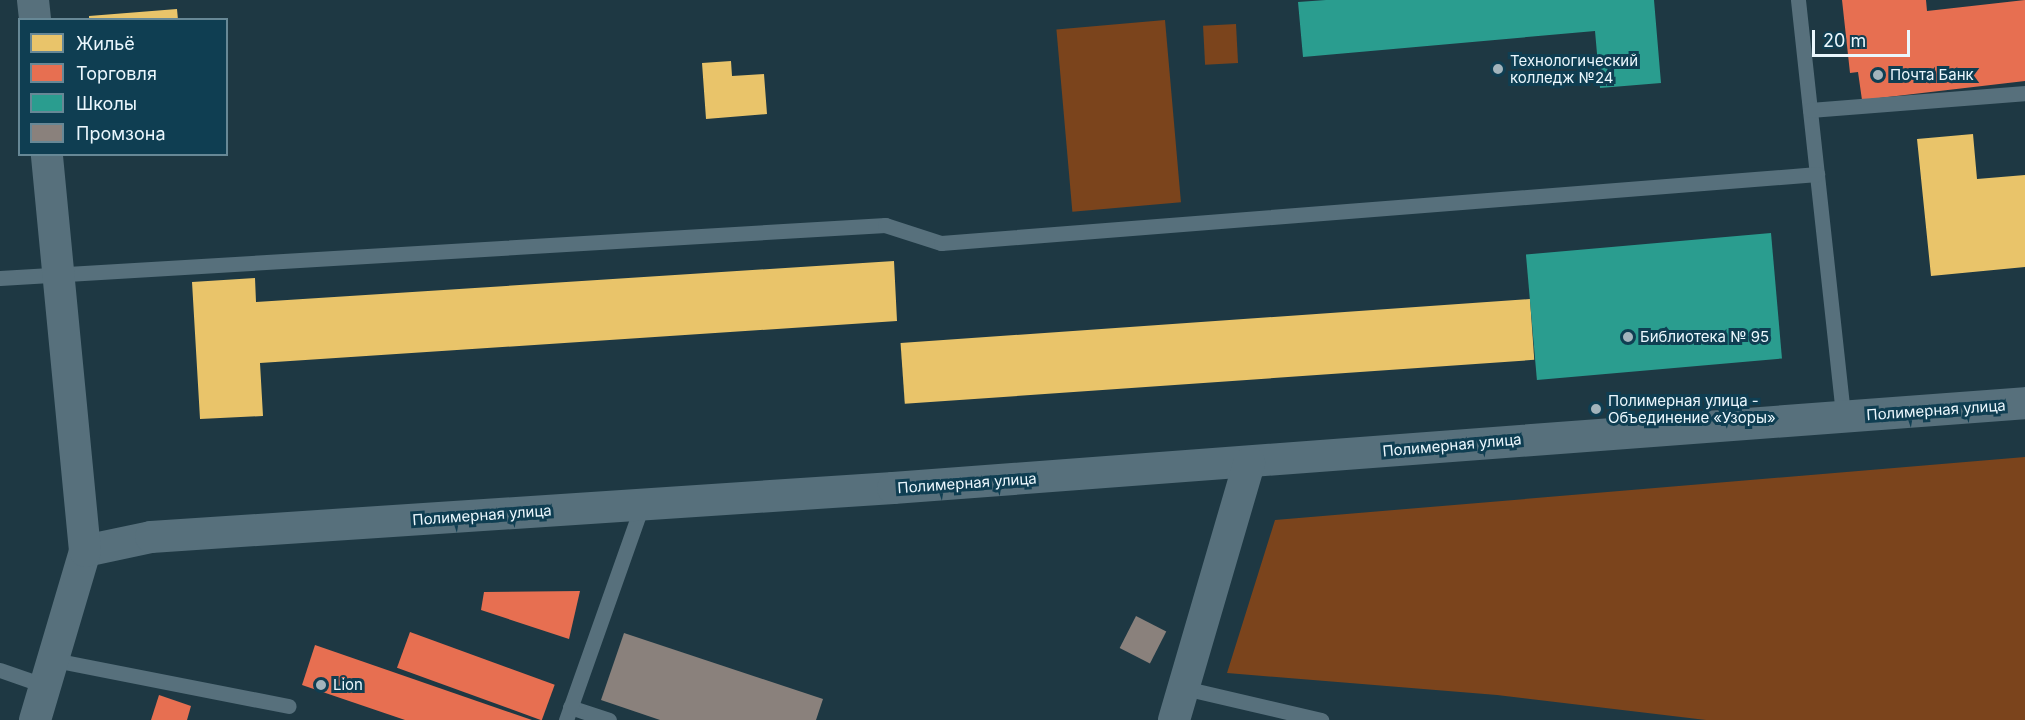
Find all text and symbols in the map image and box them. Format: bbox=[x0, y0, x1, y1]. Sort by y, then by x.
legend bbox=[18, 18, 228, 156]
scale bar bbox=[1815, 18, 1912, 56]
text: 20 m bbox=[1823, 30, 1866, 51]
text: Жильё bbox=[76, 33, 135, 54]
place label: Технологический колледж №24 bbox=[1510, 51, 1638, 86]
marker: Технологический колледж №24 bbox=[1491, 62, 1505, 76]
text: Торговля bbox=[76, 63, 157, 84]
place label: Почта Банк bbox=[1890, 66, 1974, 84]
marker: Почта Банк bbox=[1871, 68, 1885, 82]
text: Школы bbox=[76, 93, 137, 114]
text: Промзона bbox=[76, 123, 166, 144]
place label: Библиотека № 95 bbox=[1640, 328, 1769, 346]
marker: Библиотека № 95 bbox=[1621, 330, 1635, 344]
place label: Полимерная улица - Объединение «Узоры» bbox=[1608, 391, 1776, 426]
street label: Полимерная улица bbox=[1866, 396, 2006, 424]
marker: Полимерная улица - Объединение «Узоры» bbox=[1589, 402, 1603, 416]
street label: Полимерная улица bbox=[1382, 430, 1522, 460]
street label: Полимерная улица bbox=[897, 469, 1037, 497]
street label: Полимерная улица bbox=[412, 501, 552, 529]
place label: Lion bbox=[333, 676, 363, 694]
marker: Lion bbox=[314, 678, 328, 692]

